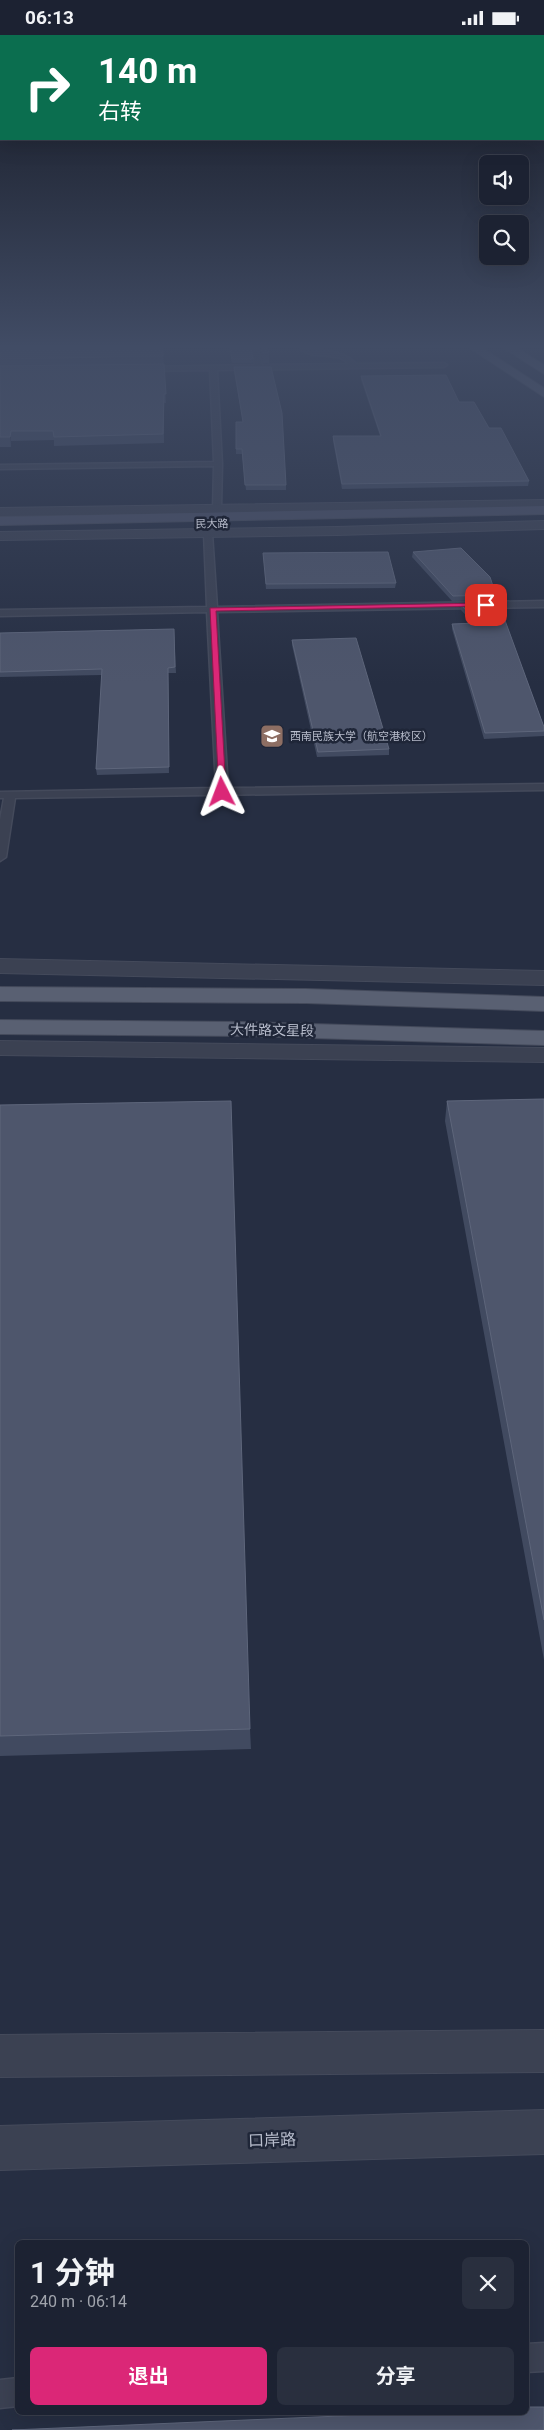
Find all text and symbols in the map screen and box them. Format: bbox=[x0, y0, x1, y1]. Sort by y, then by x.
text: 06:13 bbox=[25, 6, 74, 29]
text: 140 m bbox=[98, 51, 197, 92]
icon: right bbox=[15, 55, 80, 120]
text: 右转 bbox=[98, 99, 142, 124]
map controls bbox=[479, 155, 529, 265]
button: sound bbox=[479, 155, 529, 205]
button: search bbox=[479, 215, 529, 265]
street label: 民大路 bbox=[195, 517, 229, 531]
pin bbox=[465, 584, 507, 626]
icon: arrive bbox=[472, 591, 500, 619]
school or university icon: 西南民族大学（航空港校区） bbox=[259, 723, 285, 749]
place label: 西南民族大学（航空港校区） bbox=[290, 730, 433, 743]
position arrow bbox=[195, 765, 247, 817]
street label: 大件路文星段 bbox=[230, 1021, 314, 1039]
street label: 口岸路 bbox=[248, 2130, 296, 2150]
text: 1 分钟 bbox=[30, 2255, 115, 2290]
button: close bbox=[462, 2257, 514, 2309]
text: 240 m · 06:14 bbox=[30, 2292, 127, 2311]
button: 退出 bbox=[30, 2347, 267, 2405]
button: 分享 bbox=[277, 2347, 514, 2405]

